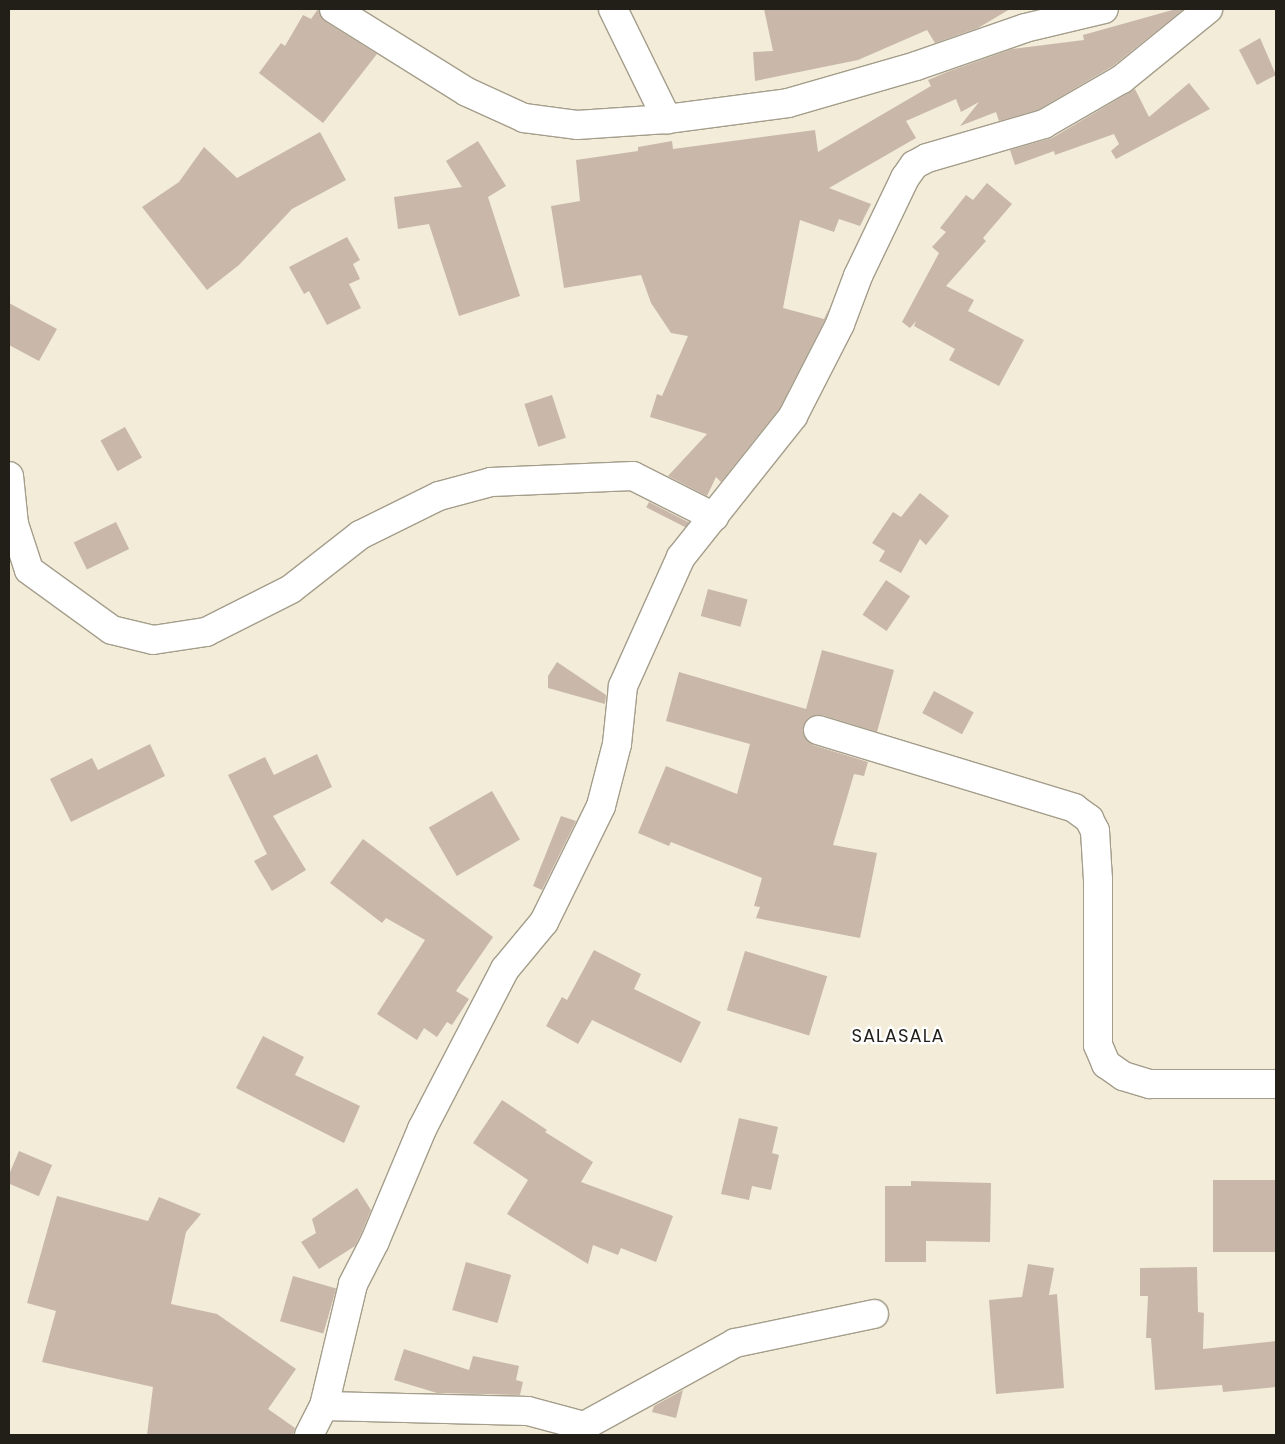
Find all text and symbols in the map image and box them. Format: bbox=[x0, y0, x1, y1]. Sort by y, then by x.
district label: SALASALA bbox=[850, 1025, 946, 1047]

